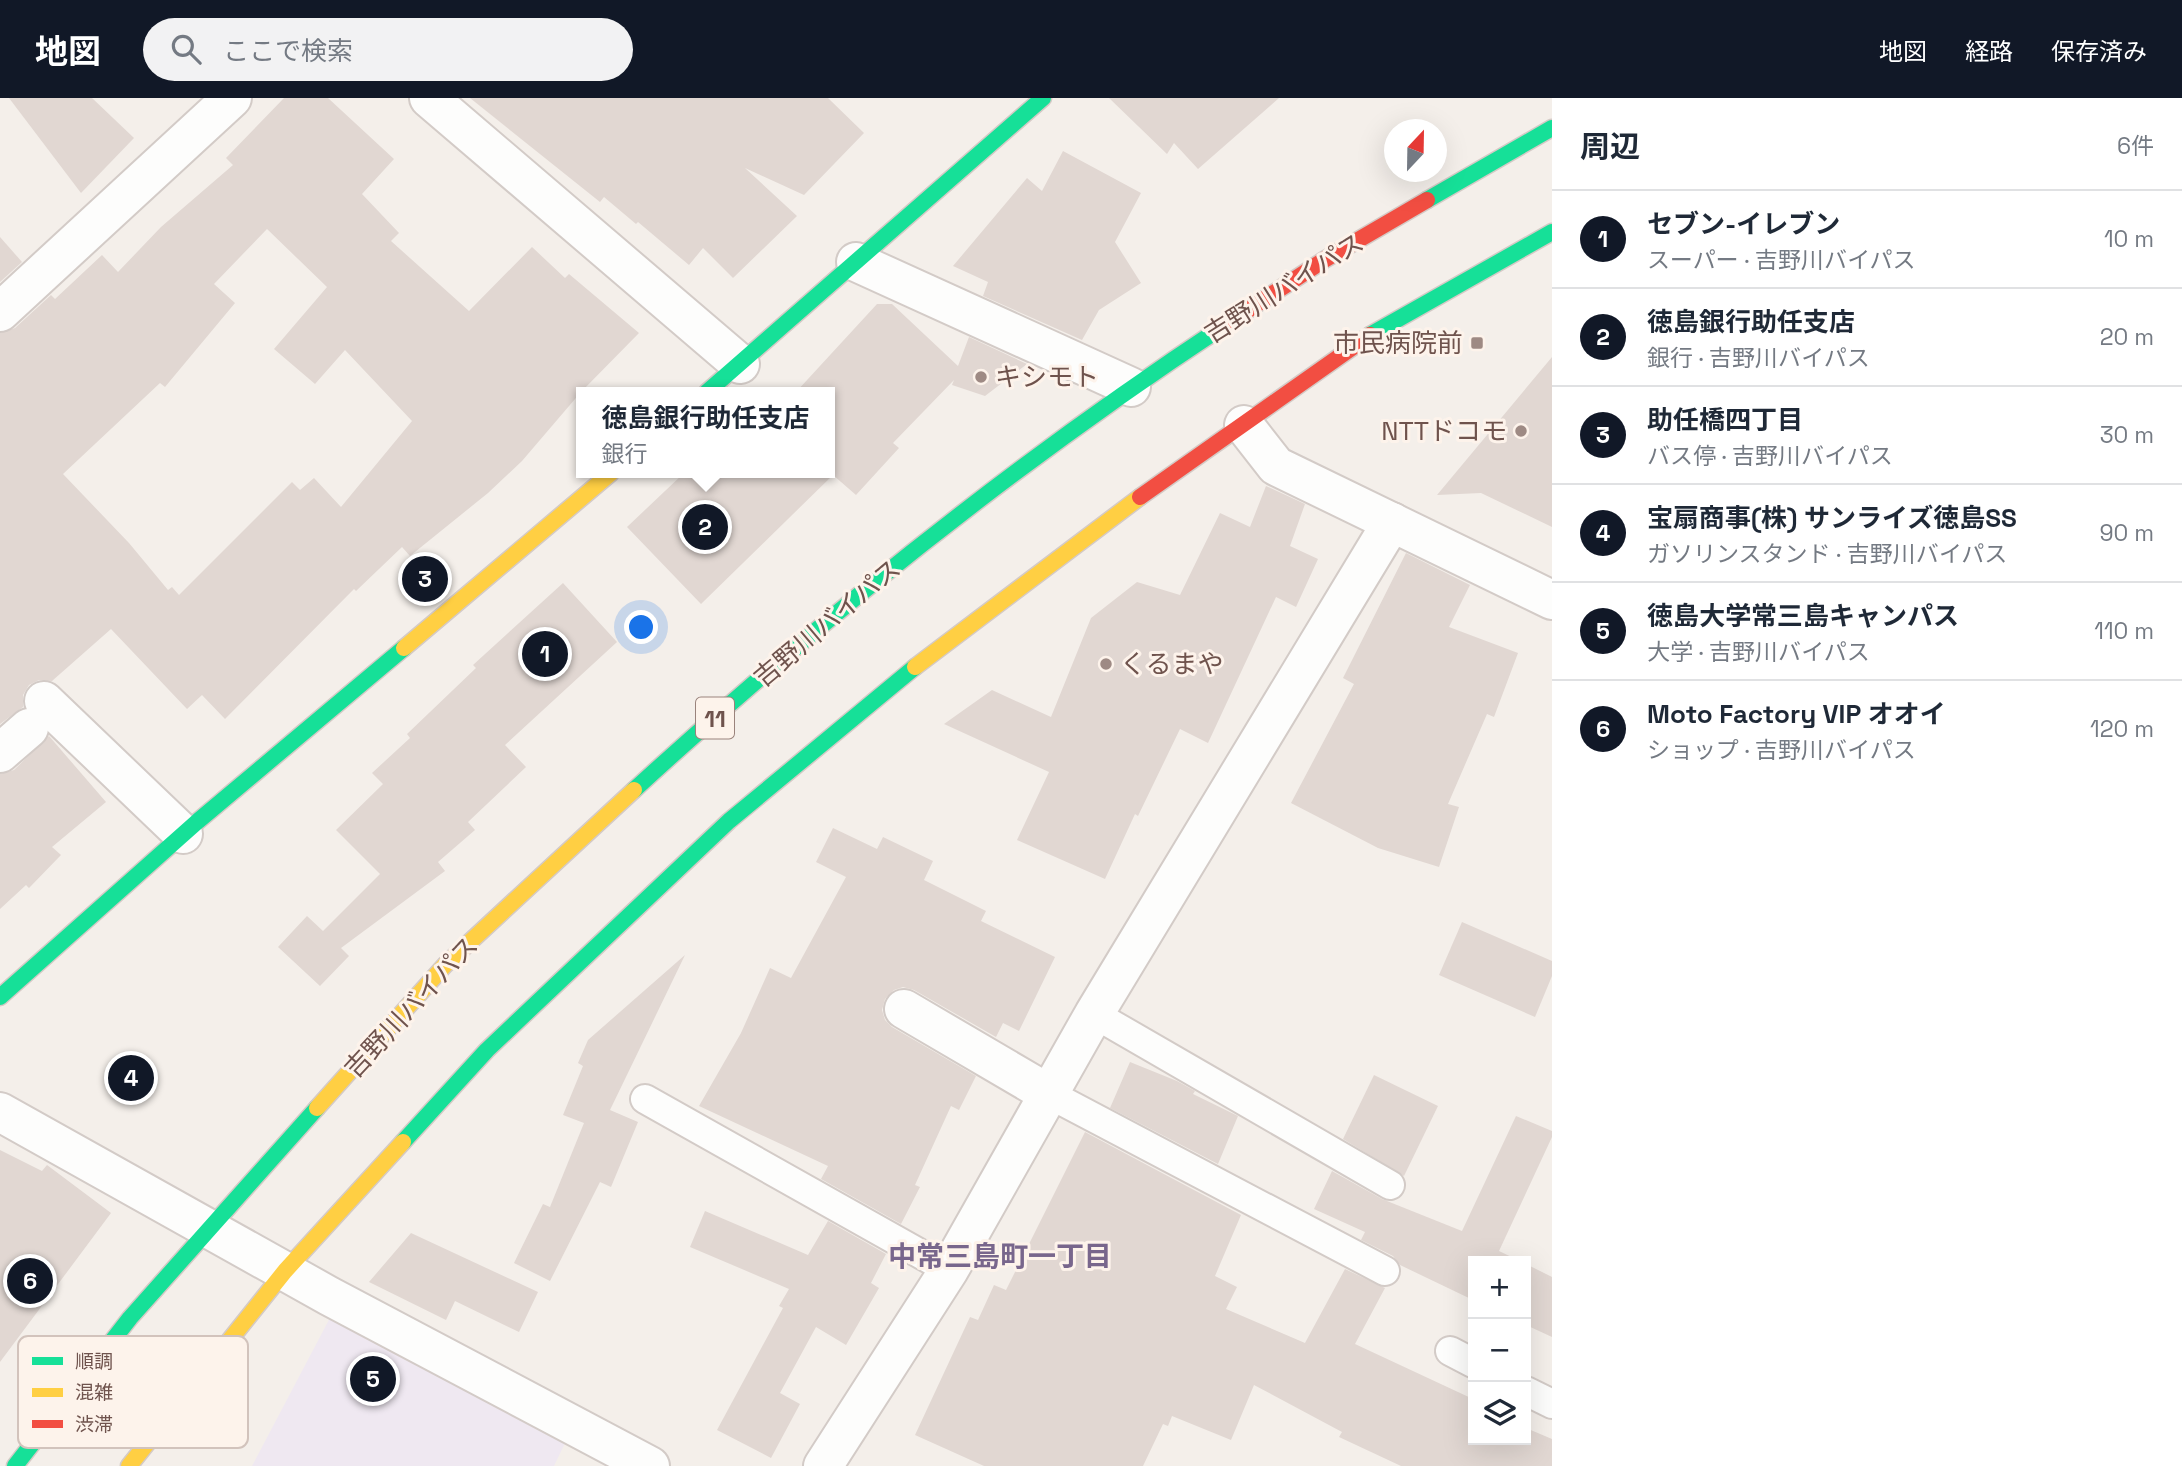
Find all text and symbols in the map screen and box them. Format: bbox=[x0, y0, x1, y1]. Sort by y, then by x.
search box bbox=[143, 18, 633, 81]
icon: search bbox=[167, 30, 205, 68]
text: 地図 bbox=[35, 31, 101, 73]
text: ここで検索 bbox=[223, 34, 353, 68]
text: 地図 bbox=[1879, 36, 1927, 67]
text: 経路 bbox=[1965, 36, 2013, 67]
text: 保存済み bbox=[2051, 36, 2147, 67]
north arrow bbox=[1384, 119, 1447, 182]
text: 周辺 bbox=[1580, 127, 1640, 166]
text: 6件 bbox=[2117, 131, 2154, 161]
text: セブン-イレブン bbox=[1647, 207, 1840, 241]
text: 1 bbox=[1598, 224, 1608, 254]
text: 10 m bbox=[2104, 224, 2154, 254]
street label: 吉野川バイパス bbox=[1198, 225, 1370, 351]
text: スーパー · 吉野川バイパス bbox=[1647, 245, 1915, 275]
text: 徳島銀行助任支店 bbox=[1647, 305, 1855, 339]
text: 2 bbox=[1596, 322, 1610, 352]
text: 20 m bbox=[2100, 322, 2154, 352]
place label: 市民病院前 bbox=[1333, 326, 1463, 360]
marker: 市民病院前 bbox=[1469, 335, 1485, 351]
text: 銀行 · 吉野川バイパス bbox=[1647, 343, 1870, 373]
place label: キシモト bbox=[995, 360, 1099, 394]
marker: キシモト bbox=[973, 369, 989, 385]
popup bbox=[576, 387, 835, 478]
text: 徳島銀行助任支店 bbox=[601, 401, 810, 435]
text: 助任橋四丁目 bbox=[1647, 403, 1803, 437]
place label: NTTドコモ bbox=[1381, 414, 1507, 448]
text: 3 bbox=[1596, 420, 1610, 450]
text: 30 m bbox=[2100, 420, 2154, 450]
marker: NTTドコモ bbox=[1513, 423, 1529, 439]
text: 銀行 bbox=[601, 439, 647, 469]
text: バス停 · 吉野川バイパス bbox=[1647, 441, 1893, 471]
pin: 2 bbox=[682, 501, 728, 553]
text: 宝扇商事(株) サンライズ徳島SS bbox=[1647, 501, 2017, 535]
text: 4 bbox=[1596, 518, 1610, 548]
text: 90 m bbox=[2099, 518, 2154, 548]
text: ガソリンスタンド · 吉野川バイパス bbox=[1647, 539, 2007, 569]
street label: 吉野川バイパス bbox=[747, 552, 907, 694]
pin: 3 bbox=[402, 553, 448, 605]
text: 徳島大学常三島キャンパス bbox=[1647, 599, 1959, 633]
your location bbox=[624, 610, 658, 644]
text: 5 bbox=[1596, 616, 1610, 646]
text: 110 m bbox=[2094, 616, 2154, 646]
pin: 1 bbox=[522, 628, 568, 680]
text: 大学 · 吉野川バイパス bbox=[1647, 637, 1870, 667]
place label: くるまや bbox=[1120, 647, 1223, 681]
marker: くるまや bbox=[1098, 656, 1114, 672]
text: Moto Factory VIP オオイ bbox=[1647, 697, 1946, 731]
road number: 11 bbox=[696, 698, 734, 738]
text: 6 bbox=[1596, 714, 1610, 744]
text: 120 m bbox=[2090, 714, 2154, 744]
text: ショップ · 吉野川バイパス bbox=[1647, 735, 1916, 765]
street label: 吉野川バイパス bbox=[337, 929, 485, 1085]
pin: 4 bbox=[108, 1052, 154, 1104]
district label: 中常三島町一丁目 bbox=[888, 1238, 1112, 1274]
pin: 6 bbox=[7, 1255, 53, 1307]
map controls bbox=[1468, 1256, 1531, 1445]
button: + bbox=[1468, 1256, 1531, 1319]
button: − bbox=[1468, 1319, 1531, 1382]
legend bbox=[18, 1336, 248, 1448]
text: 順調 bbox=[75, 1349, 113, 1374]
pin: 5 bbox=[350, 1353, 396, 1405]
text: 混雑 bbox=[75, 1380, 113, 1405]
button: layers bbox=[1468, 1382, 1531, 1445]
text: 渋滞 bbox=[75, 1412, 113, 1437]

